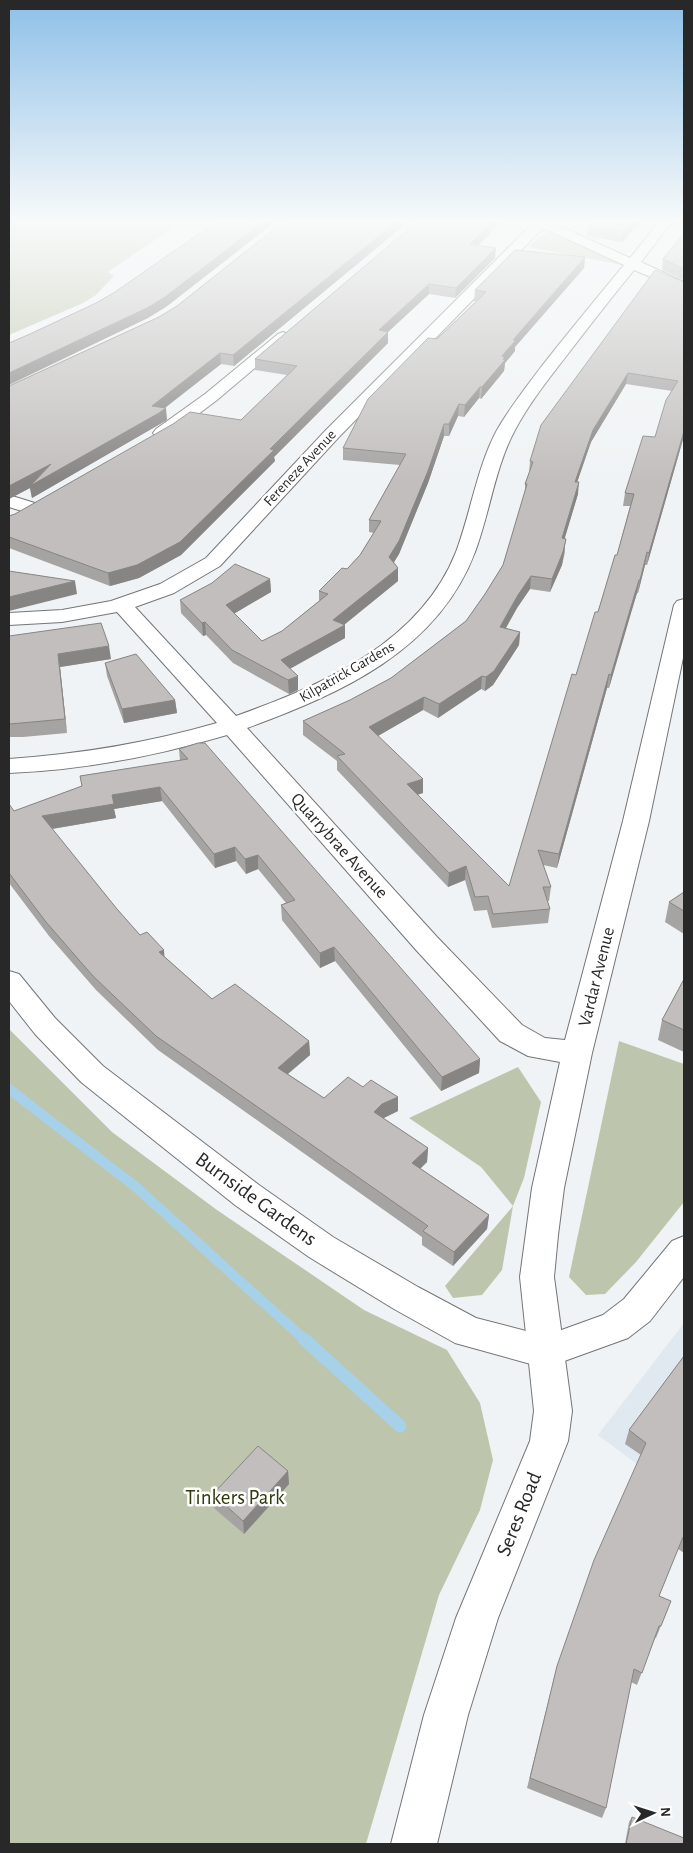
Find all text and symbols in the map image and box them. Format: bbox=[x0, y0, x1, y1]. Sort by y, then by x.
street label: Fereneze Avenue bbox=[261, 427, 339, 509]
street label: Kilpatrick Gardens bbox=[297, 639, 397, 705]
street label: Quarrybrae Avenue bbox=[287, 790, 391, 902]
street label: Vardar Avenue bbox=[576, 925, 618, 1029]
street label: Burnside Gardens bbox=[192, 1148, 320, 1250]
street label: Seres Road bbox=[493, 1469, 545, 1559]
park label: Tinkers Park bbox=[185, 1487, 285, 1508]
north arrow bbox=[628, 1788, 678, 1838]
text: N bbox=[658, 1807, 672, 1818]

